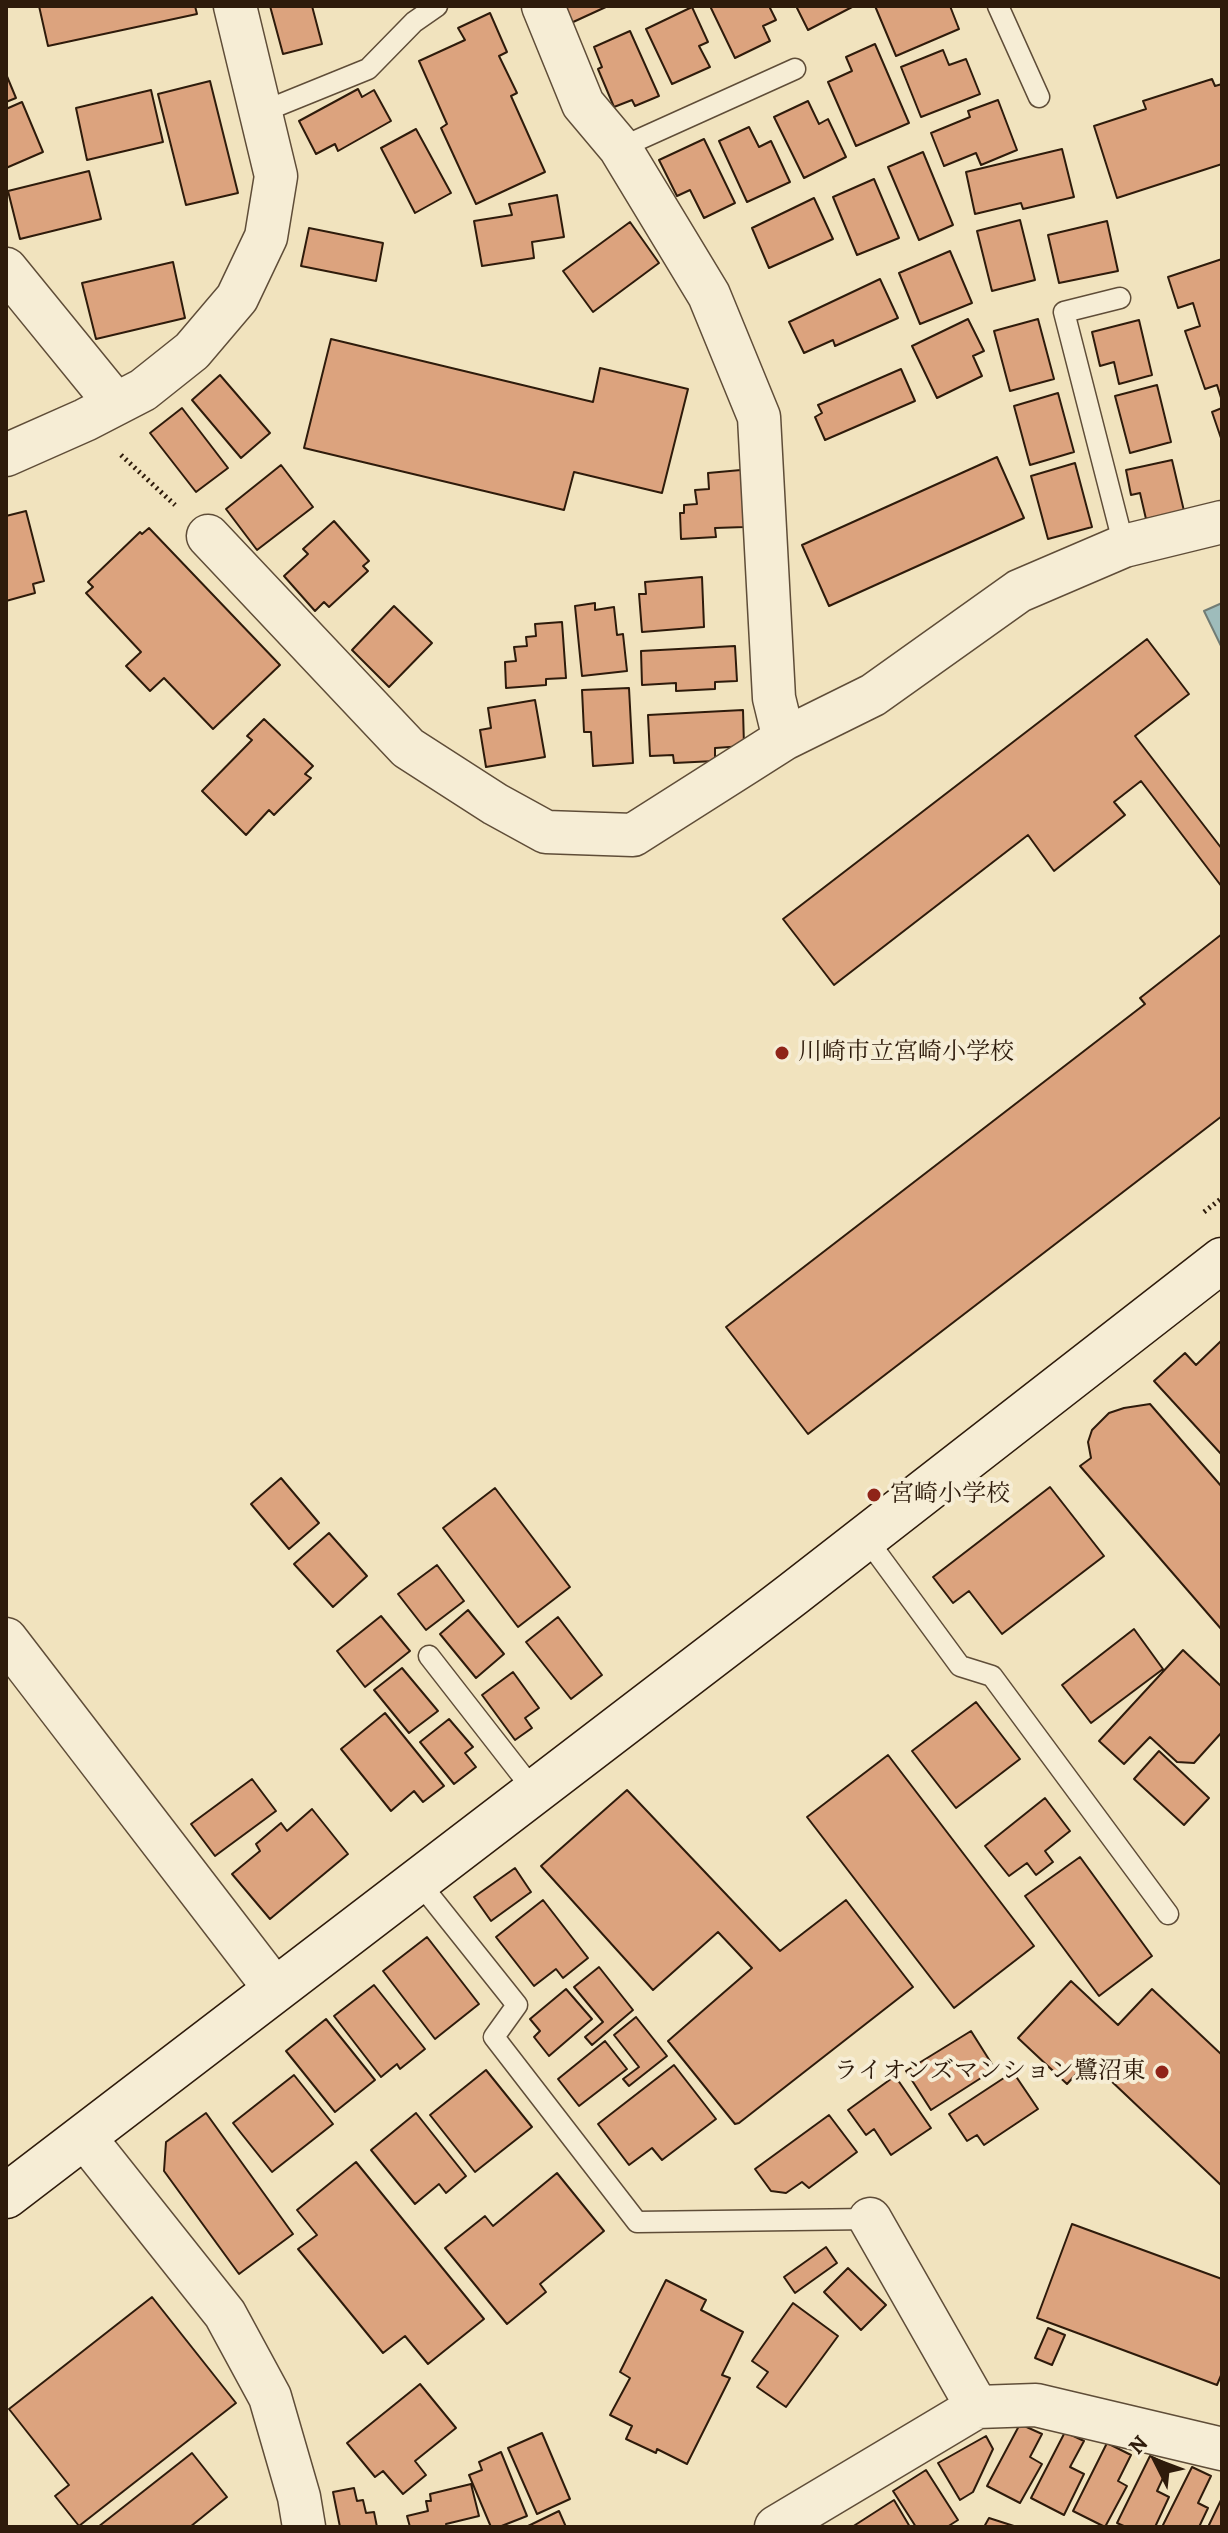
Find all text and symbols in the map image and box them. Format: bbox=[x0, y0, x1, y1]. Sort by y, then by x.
place label: 川崎市立宮崎小学校 bbox=[798, 1039, 1014, 1067]
marker: 川崎市立宮崎小学校 bbox=[773, 1044, 791, 1062]
place label: 宮崎小学校 bbox=[890, 1481, 1010, 1509]
marker: 宮崎小学校 bbox=[865, 1486, 883, 1504]
place label: ライオンズマンション鷺沼東 bbox=[834, 2058, 1146, 2086]
marker: ライオンズマンション鷺沼東 bbox=[1153, 2063, 1171, 2081]
north arrow bbox=[1116, 2421, 1196, 2501]
text: N bbox=[1122, 2429, 1155, 2461]

